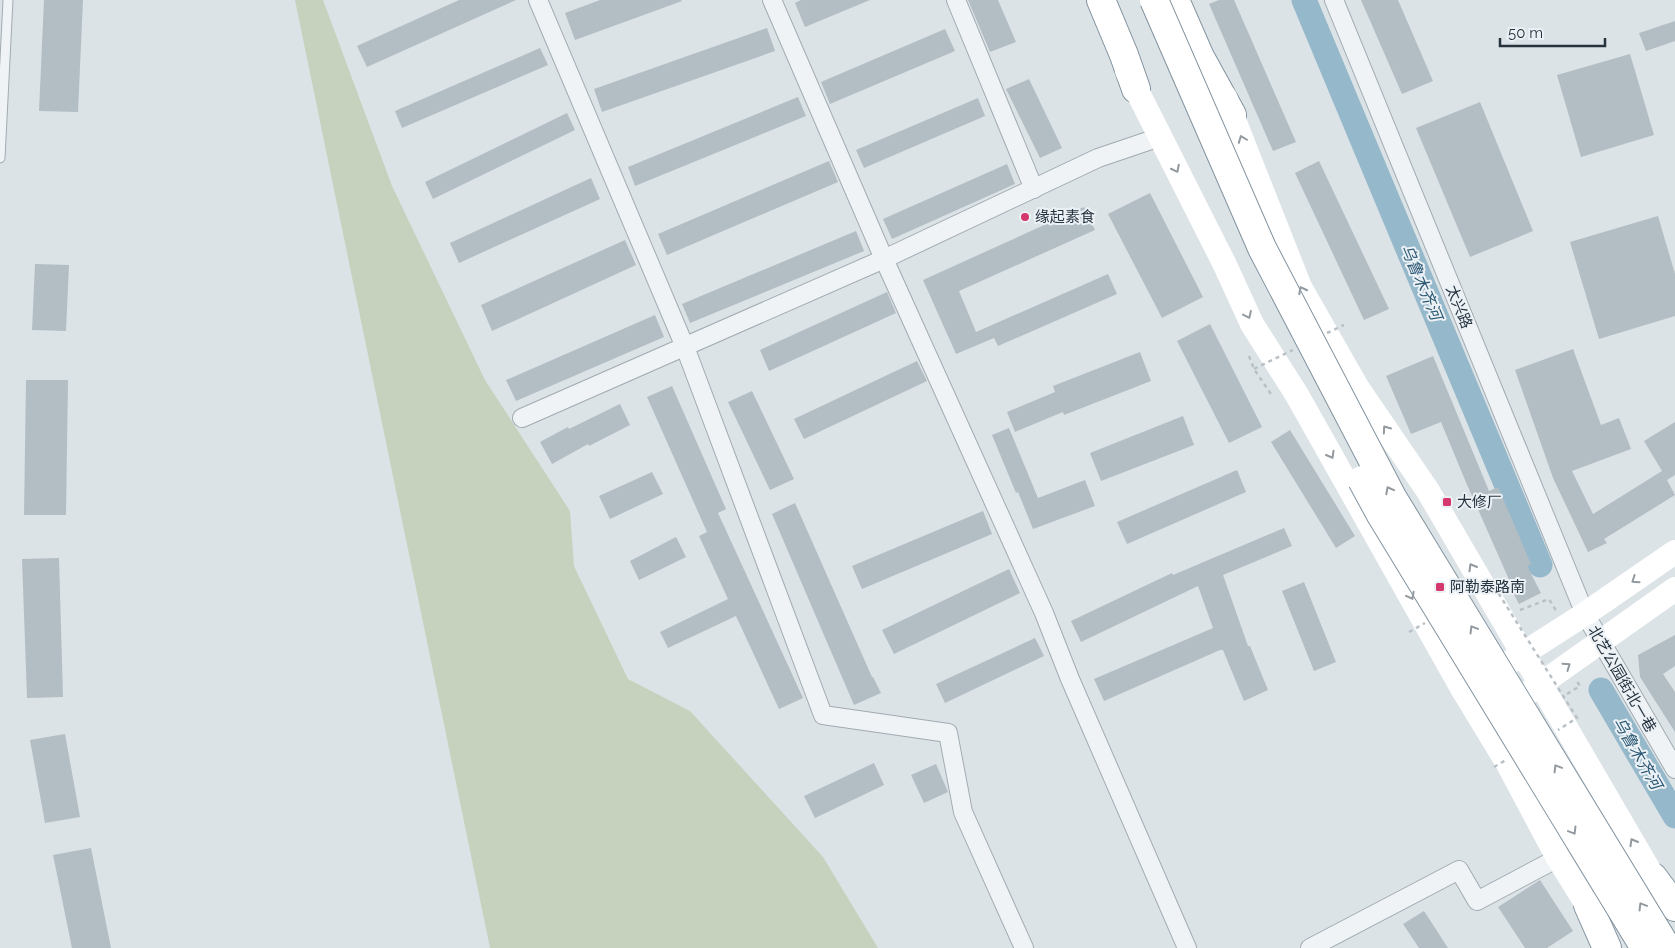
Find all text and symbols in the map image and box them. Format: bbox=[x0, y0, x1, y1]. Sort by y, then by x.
scale bar bbox=[1500, 15, 1605, 47]
text: 50 m bbox=[1508, 24, 1543, 42]
one-way arrow bbox=[1238, 135, 1248, 144]
one-way arrow bbox=[1170, 164, 1180, 173]
place label: 缘起素食 bbox=[1035, 208, 1095, 226]
marker: 缘起素食 bbox=[1019, 211, 1031, 223]
water label: 乌鲁木齐河 bbox=[1397, 242, 1447, 325]
street label: 太兴路 bbox=[1442, 283, 1476, 331]
one-way arrow bbox=[1298, 287, 1308, 296]
one-way arrow bbox=[1242, 310, 1253, 319]
one-way arrow bbox=[1383, 425, 1392, 435]
one-way arrow bbox=[1324, 449, 1334, 458]
one-way arrow bbox=[1385, 486, 1395, 495]
place label: 大修厂 bbox=[1457, 493, 1502, 511]
marker: 大修厂 bbox=[1441, 496, 1453, 508]
one-way arrow bbox=[1468, 563, 1478, 572]
one-way arrow bbox=[1631, 574, 1641, 583]
place label: 阿勒泰路南 bbox=[1450, 578, 1525, 596]
marker: 阿勒泰路南 bbox=[1434, 581, 1446, 593]
one-way arrow bbox=[1404, 591, 1414, 600]
street label: 北艺公园街北一巷 bbox=[1584, 623, 1660, 735]
one-way arrow bbox=[1469, 625, 1479, 634]
one-way arrow bbox=[1561, 663, 1571, 672]
water label: 乌鲁木齐河 bbox=[1609, 714, 1667, 795]
one-way arrow bbox=[1554, 764, 1564, 773]
one-way arrow bbox=[1567, 826, 1577, 835]
one-way arrow bbox=[1629, 839, 1639, 848]
one-way arrow bbox=[1639, 903, 1648, 912]

